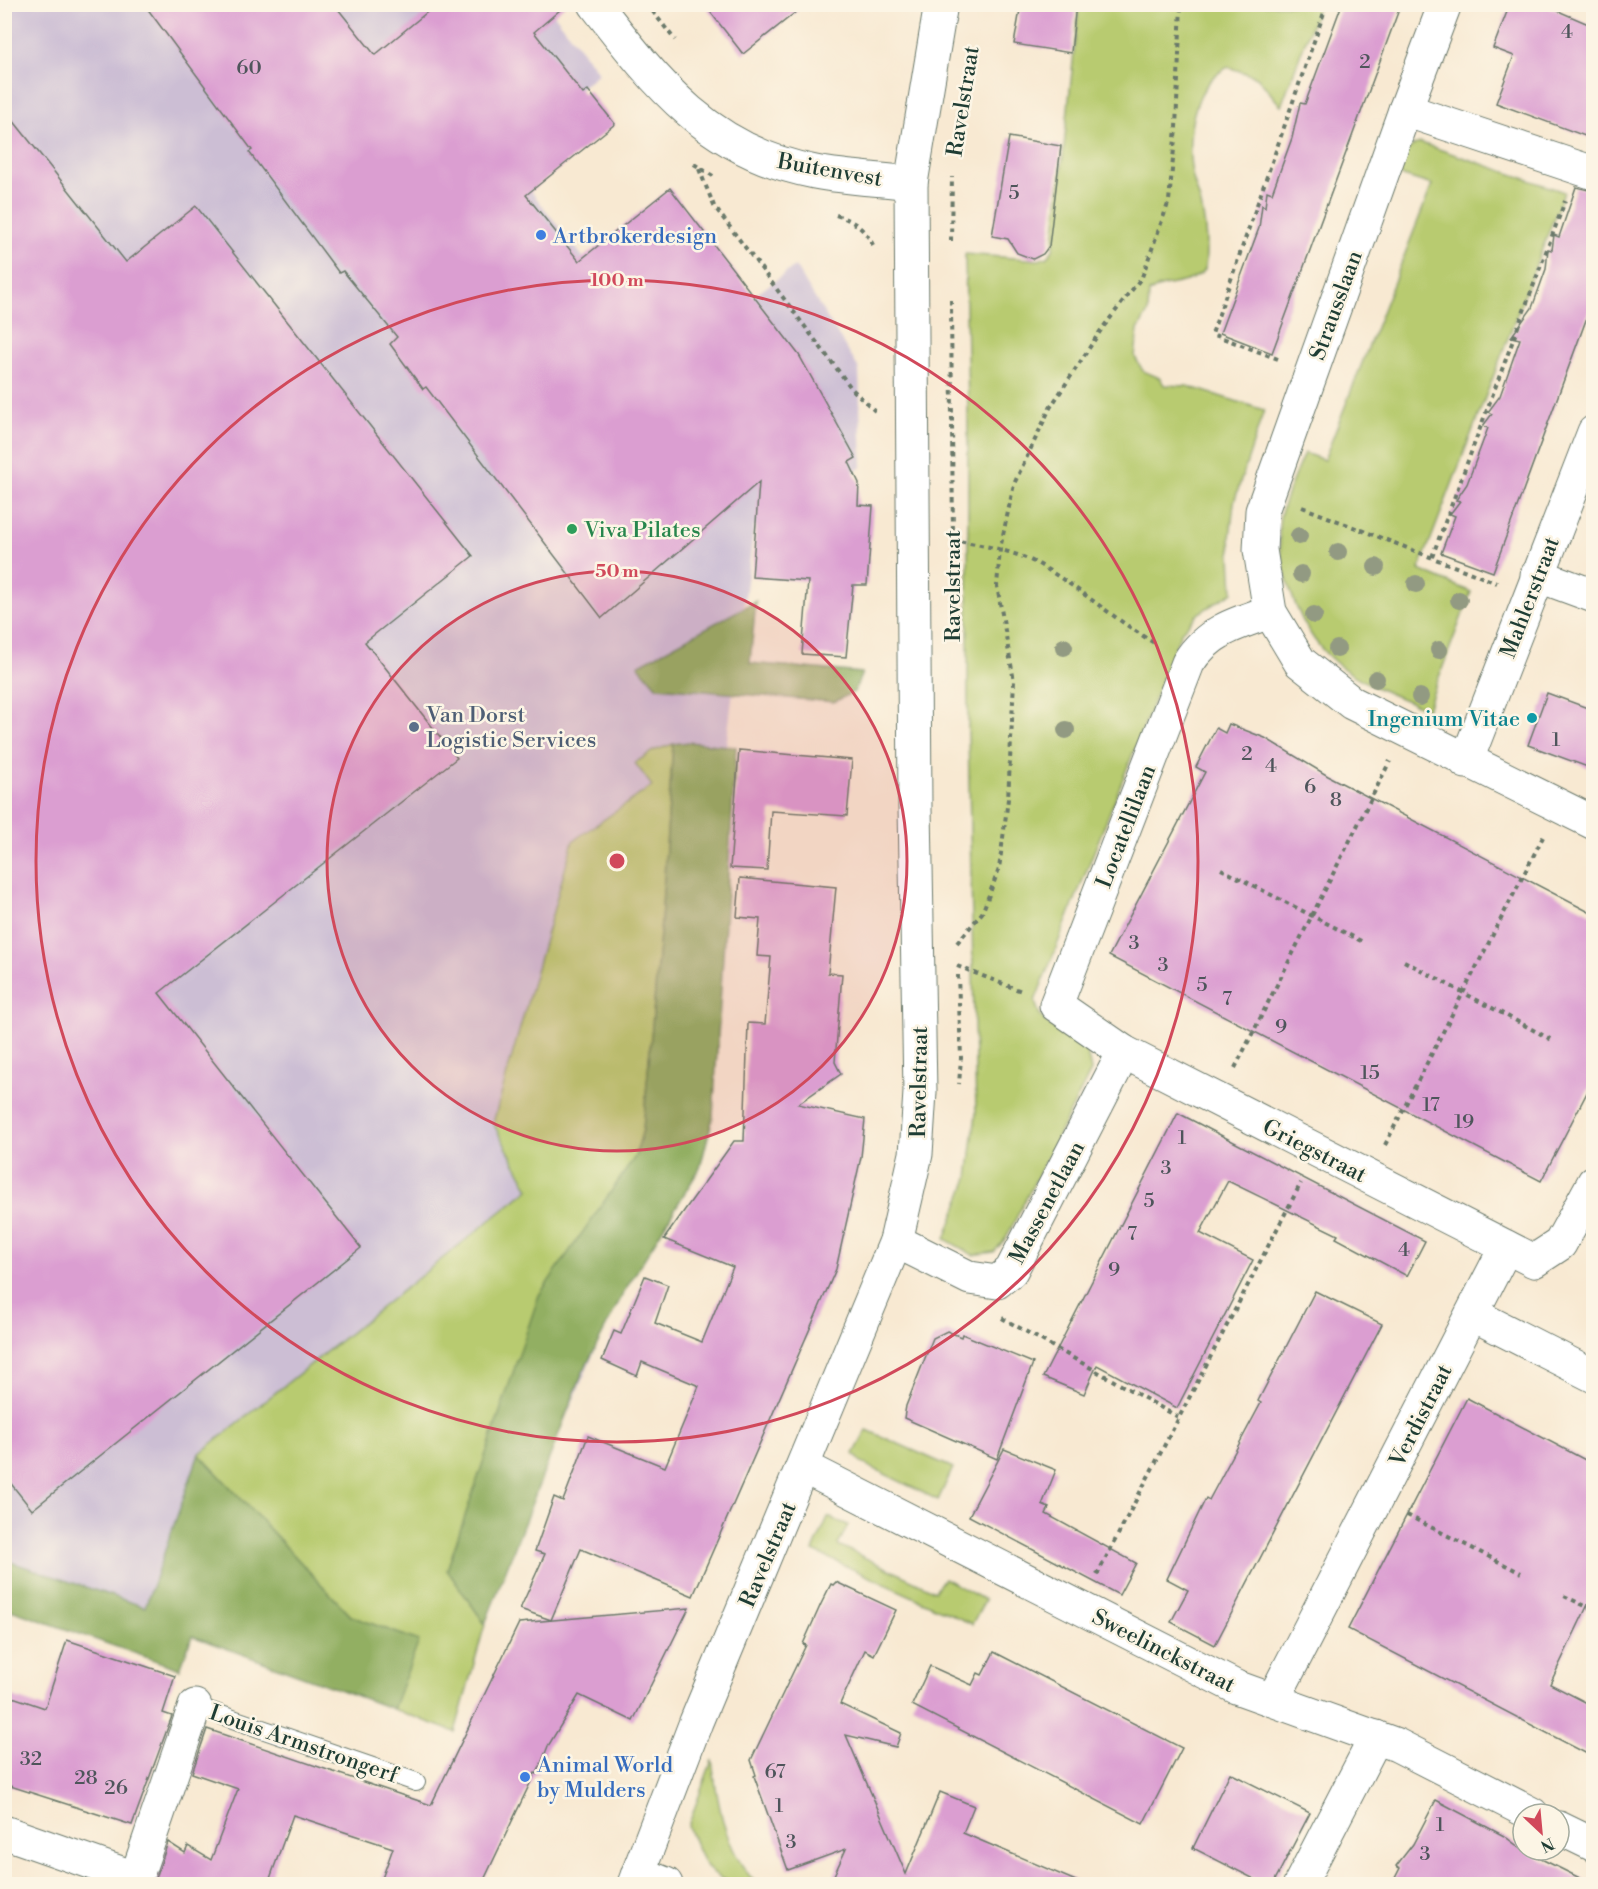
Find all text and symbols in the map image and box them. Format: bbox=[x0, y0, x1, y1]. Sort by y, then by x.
house number: 4 bbox=[1561, 20, 1573, 45]
street label: Ravelstraat bbox=[941, 44, 986, 159]
house number: 2 bbox=[1359, 50, 1371, 75]
house number: 60 bbox=[236, 56, 262, 81]
street label: Buitenvest bbox=[774, 148, 884, 193]
house number: 5 bbox=[1008, 181, 1020, 206]
place label: Artbrokerdesign bbox=[552, 223, 717, 250]
marker: Artbrokerdesign bbox=[534, 228, 548, 242]
street label: Strausslaan bbox=[1304, 247, 1369, 364]
text: 100 m bbox=[590, 269, 644, 292]
place label: Viva Pilates bbox=[583, 517, 701, 544]
marker: Viva Pilates bbox=[565, 522, 579, 536]
street label: Ravelstraat bbox=[940, 530, 967, 642]
street label: Mahlerstraat bbox=[1495, 533, 1566, 662]
text: 50 m bbox=[595, 560, 639, 583]
place label: Van Dorst Logistic Services bbox=[425, 702, 596, 754]
place label: Ingenium Vitae bbox=[1368, 706, 1520, 733]
marker: Ingenium Vitae bbox=[1525, 711, 1539, 725]
marker: Van Dorst Logistic Services bbox=[407, 720, 421, 734]
house number: 1 bbox=[1552, 728, 1561, 753]
house number: 2 bbox=[1241, 742, 1253, 767]
house number: 4 bbox=[1265, 754, 1277, 779]
street label: Locatellilaan bbox=[1090, 761, 1162, 892]
house number: 6 bbox=[1304, 775, 1316, 800]
house number: 8 bbox=[1330, 788, 1342, 813]
centre of rings bbox=[607, 851, 627, 871]
house number: 3 bbox=[1128, 931, 1140, 956]
house number: 3 bbox=[1157, 953, 1169, 978]
house number: 5 bbox=[1196, 973, 1208, 998]
house number: 7 bbox=[1222, 987, 1232, 1012]
house number: 9 bbox=[1275, 1015, 1287, 1040]
street label: Ravelstraat bbox=[905, 1026, 934, 1138]
house number: 15 bbox=[1360, 1061, 1380, 1086]
house number: 17 bbox=[1422, 1093, 1440, 1118]
house number: 19 bbox=[1454, 1110, 1474, 1135]
street label: Griegstraat bbox=[1258, 1114, 1371, 1189]
house number: 1 bbox=[1178, 1126, 1187, 1151]
street label: Massenetlaan bbox=[1004, 1137, 1091, 1269]
house number: 3 bbox=[1160, 1156, 1172, 1181]
house number: 5 bbox=[1143, 1189, 1155, 1214]
house number: 7 bbox=[1127, 1222, 1137, 1247]
house number: 4 bbox=[1398, 1238, 1410, 1263]
house number: 9 bbox=[1108, 1258, 1120, 1283]
street label: Verdistraat bbox=[1384, 1360, 1459, 1472]
street label: Ravelstraat bbox=[734, 1498, 803, 1611]
street label: Sweelinckstraat bbox=[1087, 1604, 1240, 1699]
street label: Louis Armstrongerf bbox=[206, 1699, 402, 1790]
house number: 32 bbox=[20, 1747, 42, 1772]
place label: Animal World by Mulders bbox=[536, 1752, 673, 1804]
house number: 67 bbox=[764, 1760, 786, 1785]
house number: 28 bbox=[74, 1766, 98, 1791]
marker: Animal World by Mulders bbox=[518, 1770, 532, 1784]
house number: 26 bbox=[104, 1776, 128, 1801]
house number: 1 bbox=[775, 1794, 784, 1819]
north arrow bbox=[1511, 1802, 1571, 1862]
house number: 1 bbox=[1436, 1813, 1445, 1838]
house number: 3 bbox=[785, 1830, 797, 1855]
text: N bbox=[1537, 1833, 1557, 1856]
house number: 3 bbox=[1419, 1842, 1431, 1867]

